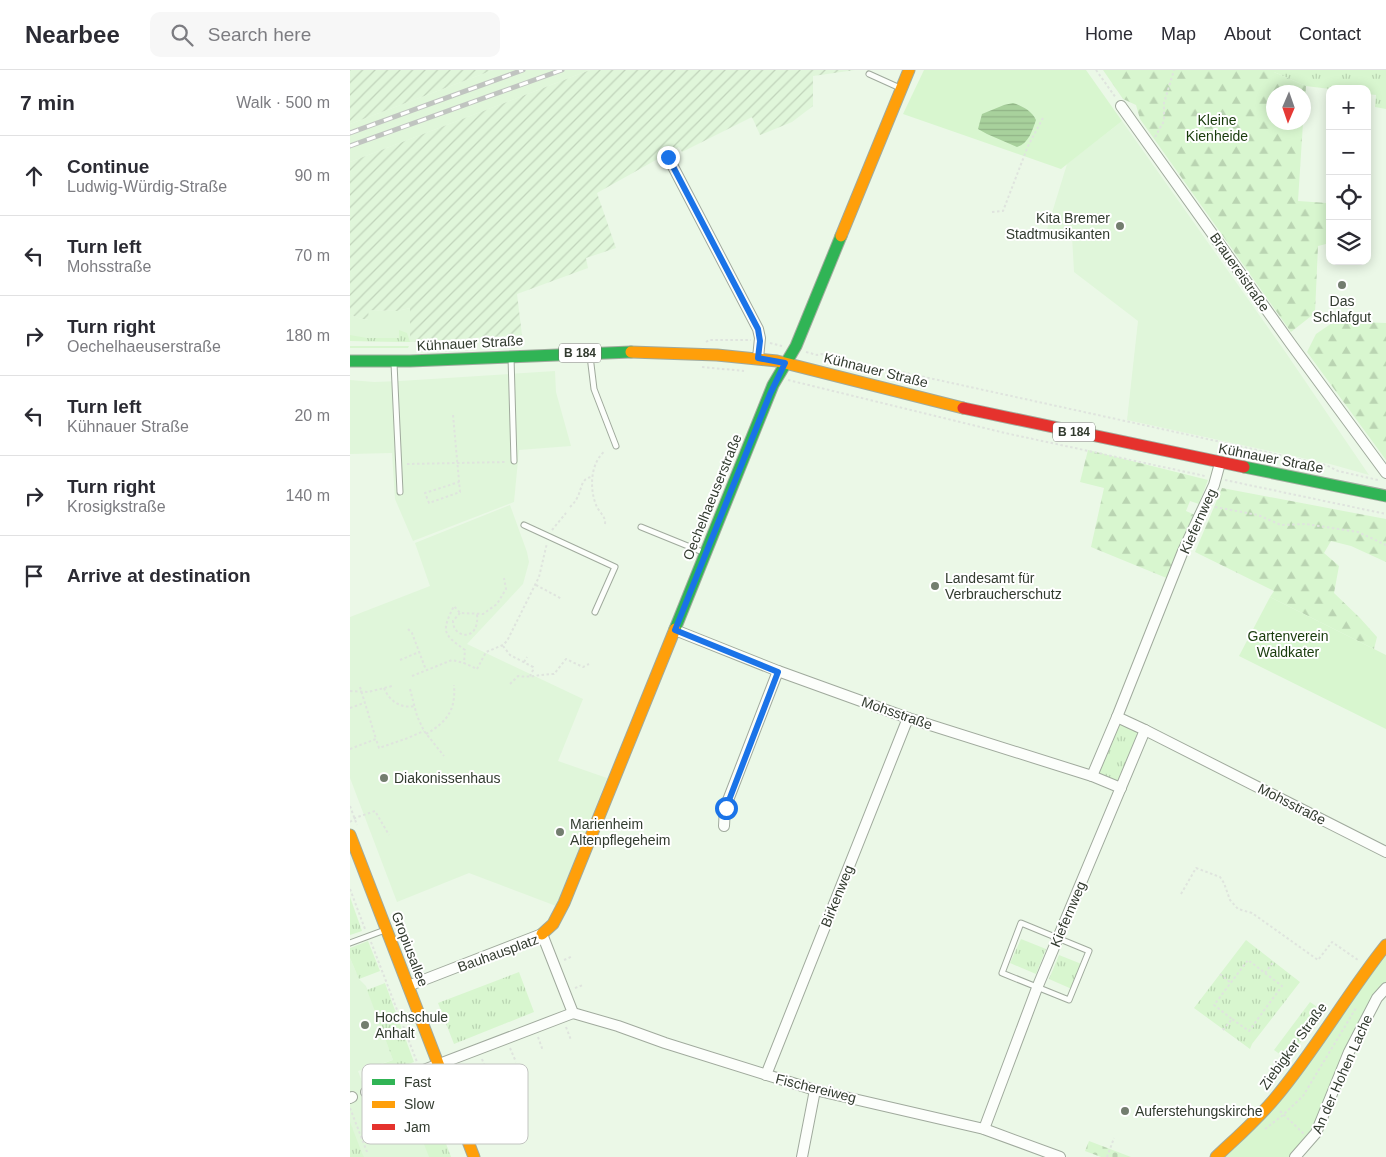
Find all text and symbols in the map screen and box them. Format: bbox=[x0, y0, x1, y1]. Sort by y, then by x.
search box bbox=[150, 12, 500, 57]
text: Nearbee bbox=[25, 21, 120, 48]
icon: search bbox=[168, 21, 196, 49]
text: Search here bbox=[208, 24, 311, 45]
text: Home bbox=[1085, 24, 1133, 44]
text: Map bbox=[1161, 24, 1196, 44]
text: About bbox=[1224, 24, 1271, 44]
text: Contact bbox=[1299, 24, 1361, 44]
north arrow bbox=[1266, 85, 1311, 130]
map controls bbox=[1326, 85, 1371, 265]
button: + bbox=[1326, 85, 1371, 130]
text: 7 min bbox=[20, 91, 75, 114]
text: Walk · 500 m bbox=[236, 94, 330, 111]
park label: Kleine Kienheide bbox=[1186, 112, 1248, 144]
button: − bbox=[1326, 130, 1371, 175]
route end bbox=[657, 146, 680, 169]
text: Continue bbox=[67, 156, 149, 177]
icon: ahead bbox=[20, 162, 48, 190]
text: 90 m bbox=[294, 167, 330, 184]
button: locate bbox=[1326, 175, 1371, 220]
text: Ludwig-Würdig-Straße bbox=[67, 178, 227, 195]
place label: Kita Bremer Stadtmusikanten bbox=[1006, 210, 1110, 242]
marker: Kita Bremer Stadtmusikanten bbox=[1114, 220, 1126, 232]
button: layers bbox=[1326, 220, 1371, 265]
street label: Brauereistraße bbox=[1207, 229, 1273, 315]
text: Turn left bbox=[67, 236, 142, 257]
icon: left bbox=[20, 242, 48, 270]
text: 70 m bbox=[294, 247, 330, 264]
text: Mohsstraße bbox=[67, 258, 151, 275]
marker: Das Schlafgut bbox=[1336, 279, 1348, 291]
place label: Das Schlafgut bbox=[1313, 293, 1371, 325]
text: Turn right bbox=[67, 316, 155, 337]
icon: right bbox=[20, 322, 48, 350]
text: 180 m bbox=[286, 327, 330, 344]
street label: Kühnauer Straße bbox=[416, 332, 524, 354]
text: Oechelhaeuserstraße bbox=[67, 338, 221, 355]
road number: B 184 bbox=[559, 344, 601, 362]
street label: Kühnauer Straße bbox=[822, 349, 930, 391]
text: Turn left bbox=[67, 396, 142, 417]
icon: left bbox=[20, 402, 48, 430]
text: 20 m bbox=[294, 407, 330, 424]
text: Kühnauer Straße bbox=[67, 418, 189, 435]
road number: B 184 bbox=[1053, 422, 1095, 442]
street label: Oechelhaeuserstraße bbox=[679, 431, 745, 562]
street label: Kühnauer Straße bbox=[1217, 440, 1325, 476]
text: Turn right bbox=[67, 476, 155, 497]
icon: right bbox=[20, 482, 48, 510]
street label: Kiefernweg bbox=[1176, 486, 1220, 556]
text: 140 m bbox=[286, 487, 330, 504]
text: Krosigkstraße bbox=[67, 498, 166, 515]
icon: arrive bbox=[20, 562, 48, 590]
text: Arrive at destination bbox=[67, 565, 251, 586]
place label: Landesamt für Verbraucherschutz bbox=[945, 570, 1062, 602]
marker: Landesamt für Verbraucherschutz bbox=[929, 580, 941, 592]
park label: Gartenverein Waldkater bbox=[1248, 628, 1328, 660]
street label: Mohsstraße bbox=[859, 693, 935, 733]
place label: Diakonissenhaus bbox=[394, 770, 501, 786]
marker: Diakonissenhaus bbox=[378, 772, 390, 784]
street label: Mohsstraße bbox=[1255, 780, 1329, 828]
route start bbox=[715, 797, 738, 820]
place label: Marienheim Altenpflegeheim bbox=[570, 816, 670, 848]
marker: Marienheim Altenpflegeheim bbox=[554, 826, 566, 838]
street label: Birkenweg bbox=[817, 863, 857, 929]
street label: Kiefernweg bbox=[1047, 879, 1089, 949]
street label: Gropiusallee bbox=[388, 909, 432, 989]
street label: Bauhausplatz bbox=[455, 931, 541, 975]
street label: Ziebigker Straße bbox=[1256, 999, 1330, 1093]
place label: Hochschule Anhalt bbox=[375, 1009, 448, 1041]
street label: An der Hohen Lache bbox=[1309, 1012, 1376, 1136]
marker: Hochschule Anhalt bbox=[359, 1019, 371, 1031]
legend bbox=[362, 1064, 528, 1144]
street label: Fischereiweg bbox=[774, 1070, 858, 1106]
text: Fast bbox=[404, 1074, 431, 1090]
text: Slow bbox=[404, 1096, 435, 1112]
place label: Auferstehungskirche bbox=[1135, 1103, 1263, 1119]
marker: Auferstehungskirche bbox=[1119, 1105, 1131, 1117]
text: Jam bbox=[404, 1119, 430, 1135]

